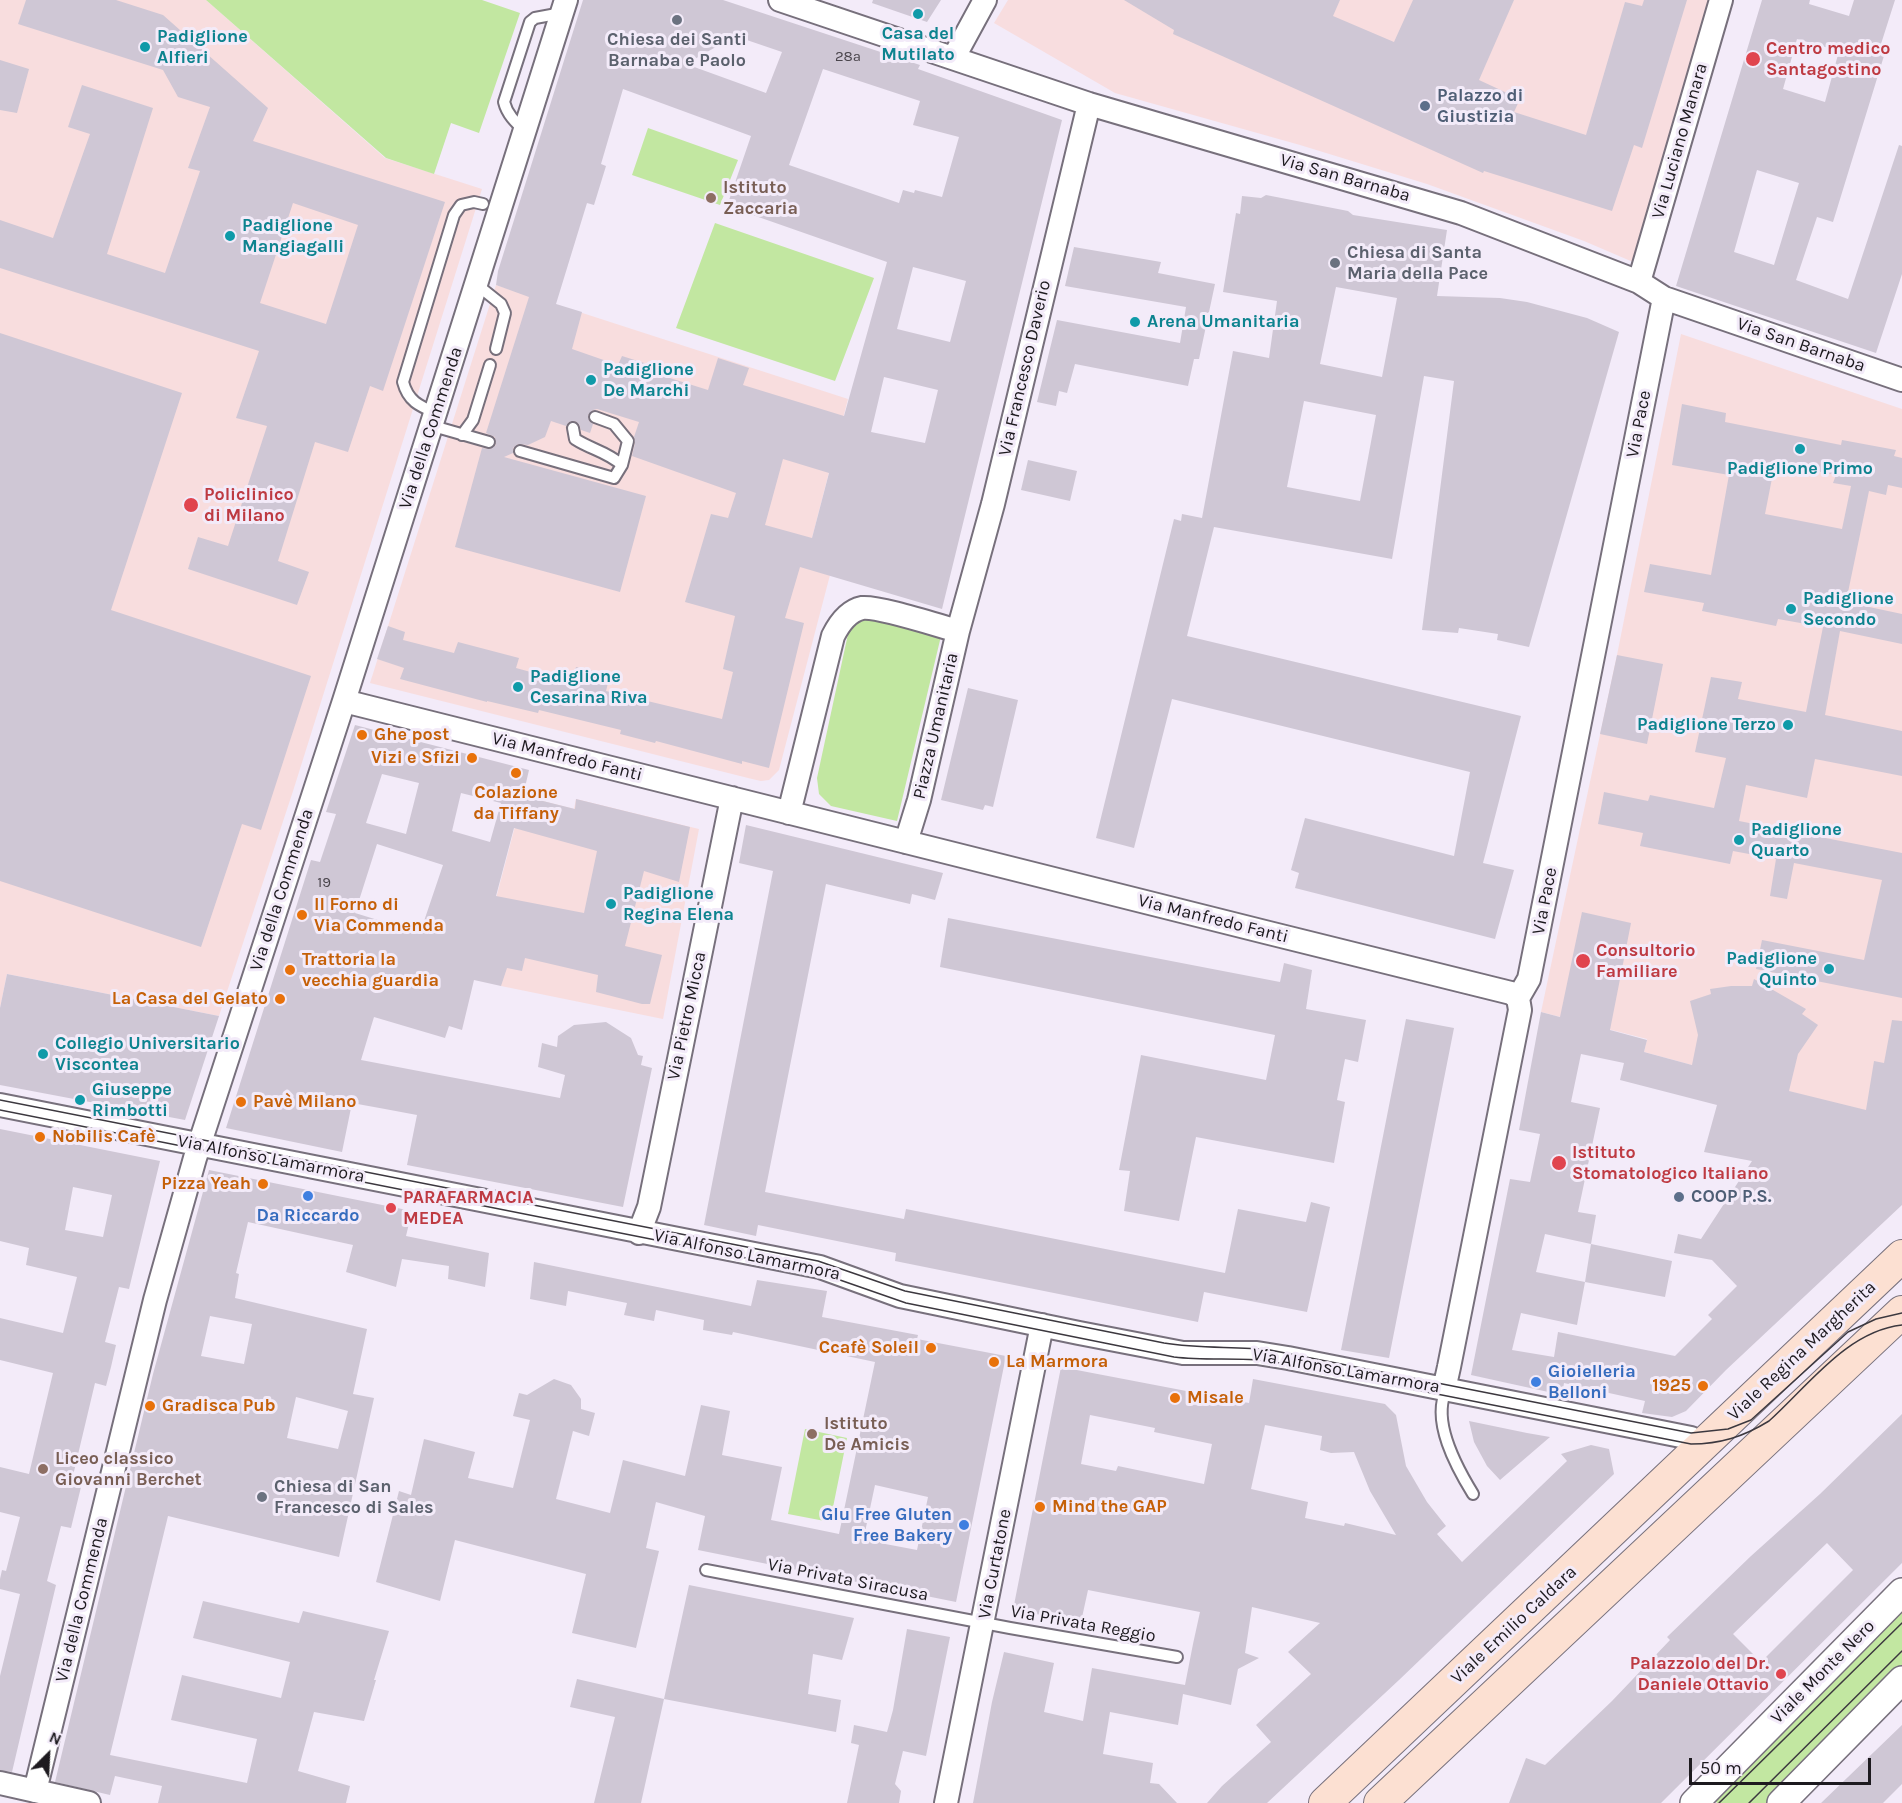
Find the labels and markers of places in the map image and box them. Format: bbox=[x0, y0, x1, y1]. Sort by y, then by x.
marker: Casa del Mutilato bbox=[911, 7, 925, 21]
marker: Chiesa dei Santi Barnaba e Paolo bbox=[670, 13, 684, 27]
place label: Casa del Mutilato bbox=[881, 23, 955, 66]
place label: Padiglione Alfieri bbox=[157, 26, 248, 68]
place label: Chiesa dei Santi Barnaba e Paolo bbox=[607, 29, 747, 72]
place label: Centro medico Santagostino bbox=[1766, 38, 1890, 80]
marker: Padiglione Alfieri bbox=[138, 40, 152, 54]
marker: Centro medico Santagostino bbox=[1744, 50, 1762, 68]
place label: Palazzo di Giustizia bbox=[1437, 85, 1524, 128]
marker: Palazzo di Giustizia bbox=[1418, 99, 1432, 113]
place label: Istituto Zaccaria bbox=[723, 177, 798, 219]
marker: Istituto Zaccaria bbox=[704, 191, 718, 205]
place label: Padiglione Mangiagalli bbox=[242, 215, 344, 258]
marker: Padiglione Mangiagalli bbox=[223, 229, 237, 243]
place label: Chiesa di Santa Maria della Pace bbox=[1347, 242, 1488, 284]
marker: Chiesa di Santa Maria della Pace bbox=[1328, 256, 1342, 270]
place label: Arena Umanitaria bbox=[1147, 311, 1299, 333]
marker: Arena Umanitaria bbox=[1128, 315, 1142, 329]
place label: Padiglione De Marchi bbox=[603, 359, 694, 401]
marker: Padiglione De Marchi bbox=[584, 373, 598, 387]
marker: Padiglione Primo bbox=[1793, 442, 1807, 456]
place label: Padiglione Primo bbox=[1727, 458, 1873, 480]
place label: Policlinico di Milano bbox=[204, 484, 294, 526]
marker: Policlinico di Milano bbox=[182, 496, 200, 514]
place label: Padiglione Secondo bbox=[1803, 588, 1894, 630]
marker: Padiglione Secondo bbox=[1784, 602, 1798, 616]
place label: Padiglione Cesarina Riva bbox=[530, 666, 648, 708]
marker: Padiglione Cesarina Riva bbox=[511, 680, 525, 694]
place label: Padiglione Terzo bbox=[1637, 714, 1776, 736]
marker: Padiglione Terzo bbox=[1781, 718, 1795, 732]
place label: Ghe post bbox=[374, 724, 449, 746]
marker: Ghe post bbox=[355, 728, 369, 742]
place label: Vizi e Sfizi bbox=[371, 747, 460, 769]
marker: Vizi e Sfizi bbox=[465, 751, 479, 765]
marker: Colazione da Tiffany bbox=[509, 766, 523, 780]
place label: Colazione da Tiffany bbox=[473, 782, 559, 824]
place label: Padiglione Quarto bbox=[1751, 819, 1842, 862]
marker: Padiglione Quarto bbox=[1732, 833, 1746, 847]
place label: Padiglione Regina Elena bbox=[623, 883, 734, 926]
place label: Il Forno di Via Commenda bbox=[314, 894, 444, 936]
marker: Padiglione Regina Elena bbox=[604, 897, 618, 911]
marker: Il Forno di Via Commenda bbox=[295, 908, 309, 922]
place label: Consultorio Familiare bbox=[1596, 940, 1696, 982]
place label: Padiglione Quinto bbox=[1726, 948, 1817, 990]
place label: Trattoria la vecchia guardia bbox=[302, 949, 439, 992]
marker: Consultorio Familiare bbox=[1574, 952, 1592, 970]
marker: Padiglione Quinto bbox=[1822, 962, 1836, 976]
marker: Trattoria la vecchia guardia bbox=[283, 963, 297, 977]
place label: La Casa del Gelato bbox=[112, 988, 268, 1010]
marker: La Casa del Gelato bbox=[273, 992, 287, 1006]
place label: Collegio Universitario Viscontea bbox=[55, 1033, 240, 1076]
marker: Collegio Universitario Viscontea bbox=[36, 1047, 50, 1061]
place label: Giuseppe Rimbotti bbox=[92, 1079, 172, 1122]
place label: Pavè Milano bbox=[253, 1091, 356, 1113]
marker: Giuseppe Rimbotti bbox=[73, 1093, 87, 1107]
marker: Pavè Milano bbox=[234, 1095, 248, 1109]
place label: Nobilis Cafè bbox=[52, 1126, 156, 1148]
marker: Nobilis Cafè bbox=[33, 1130, 47, 1144]
place label: Istituto Stomatologico Italiano bbox=[1572, 1142, 1768, 1184]
marker: Istituto Stomatologico Italiano bbox=[1550, 1154, 1568, 1172]
place label: Pizza Yeah bbox=[161, 1173, 251, 1195]
marker: Pizza Yeah bbox=[256, 1177, 270, 1191]
place label: COOP P.S. bbox=[1691, 1186, 1772, 1208]
place label: PARAFARMACIA MEDEA bbox=[403, 1187, 533, 1230]
marker: Da Riccardo bbox=[301, 1189, 315, 1203]
marker: COOP P.S. bbox=[1672, 1190, 1686, 1204]
marker: PARAFARMACIA MEDEA bbox=[384, 1201, 398, 1215]
place label: Da Riccardo bbox=[257, 1205, 359, 1227]
place label: Ccafè Soleil bbox=[819, 1337, 919, 1359]
marker: Ccafè Soleil bbox=[924, 1341, 938, 1355]
place label: La Marmora bbox=[1006, 1351, 1108, 1373]
marker: La Marmora bbox=[987, 1355, 1001, 1369]
place label: Gioielleria Belloni bbox=[1548, 1361, 1636, 1404]
marker: Gioielleria Belloni bbox=[1529, 1375, 1543, 1389]
place label: 1925 bbox=[1652, 1375, 1691, 1397]
marker: 1925 bbox=[1696, 1379, 1710, 1393]
place label: Misale bbox=[1187, 1387, 1244, 1409]
marker: Misale bbox=[1168, 1391, 1182, 1405]
place label: Gradisca Pub bbox=[162, 1395, 276, 1417]
marker: Gradisca Pub bbox=[143, 1399, 157, 1413]
place label: Istituto De Amicis bbox=[824, 1413, 910, 1456]
marker: Istituto De Amicis bbox=[805, 1427, 819, 1441]
place label: Liceo classico Giovanni Berchet bbox=[55, 1448, 202, 1490]
marker: Liceo classico Giovanni Berchet bbox=[36, 1462, 50, 1476]
place label: Chiesa di San Francesco di Sales bbox=[274, 1476, 434, 1518]
marker: Chiesa di San Francesco di Sales bbox=[255, 1490, 269, 1504]
place label: Mind the GAP bbox=[1052, 1496, 1167, 1518]
marker: Mind the GAP bbox=[1033, 1500, 1047, 1514]
place label: Glu Free Gluten Free Bakery bbox=[821, 1504, 952, 1546]
marker: Glu Free Gluten Free Bakery bbox=[957, 1518, 971, 1532]
place label: Palazzolo del Dr. Daniele Ottavio bbox=[1630, 1653, 1769, 1696]
marker: Palazzolo del Dr. Daniele Ottavio bbox=[1774, 1667, 1788, 1681]

